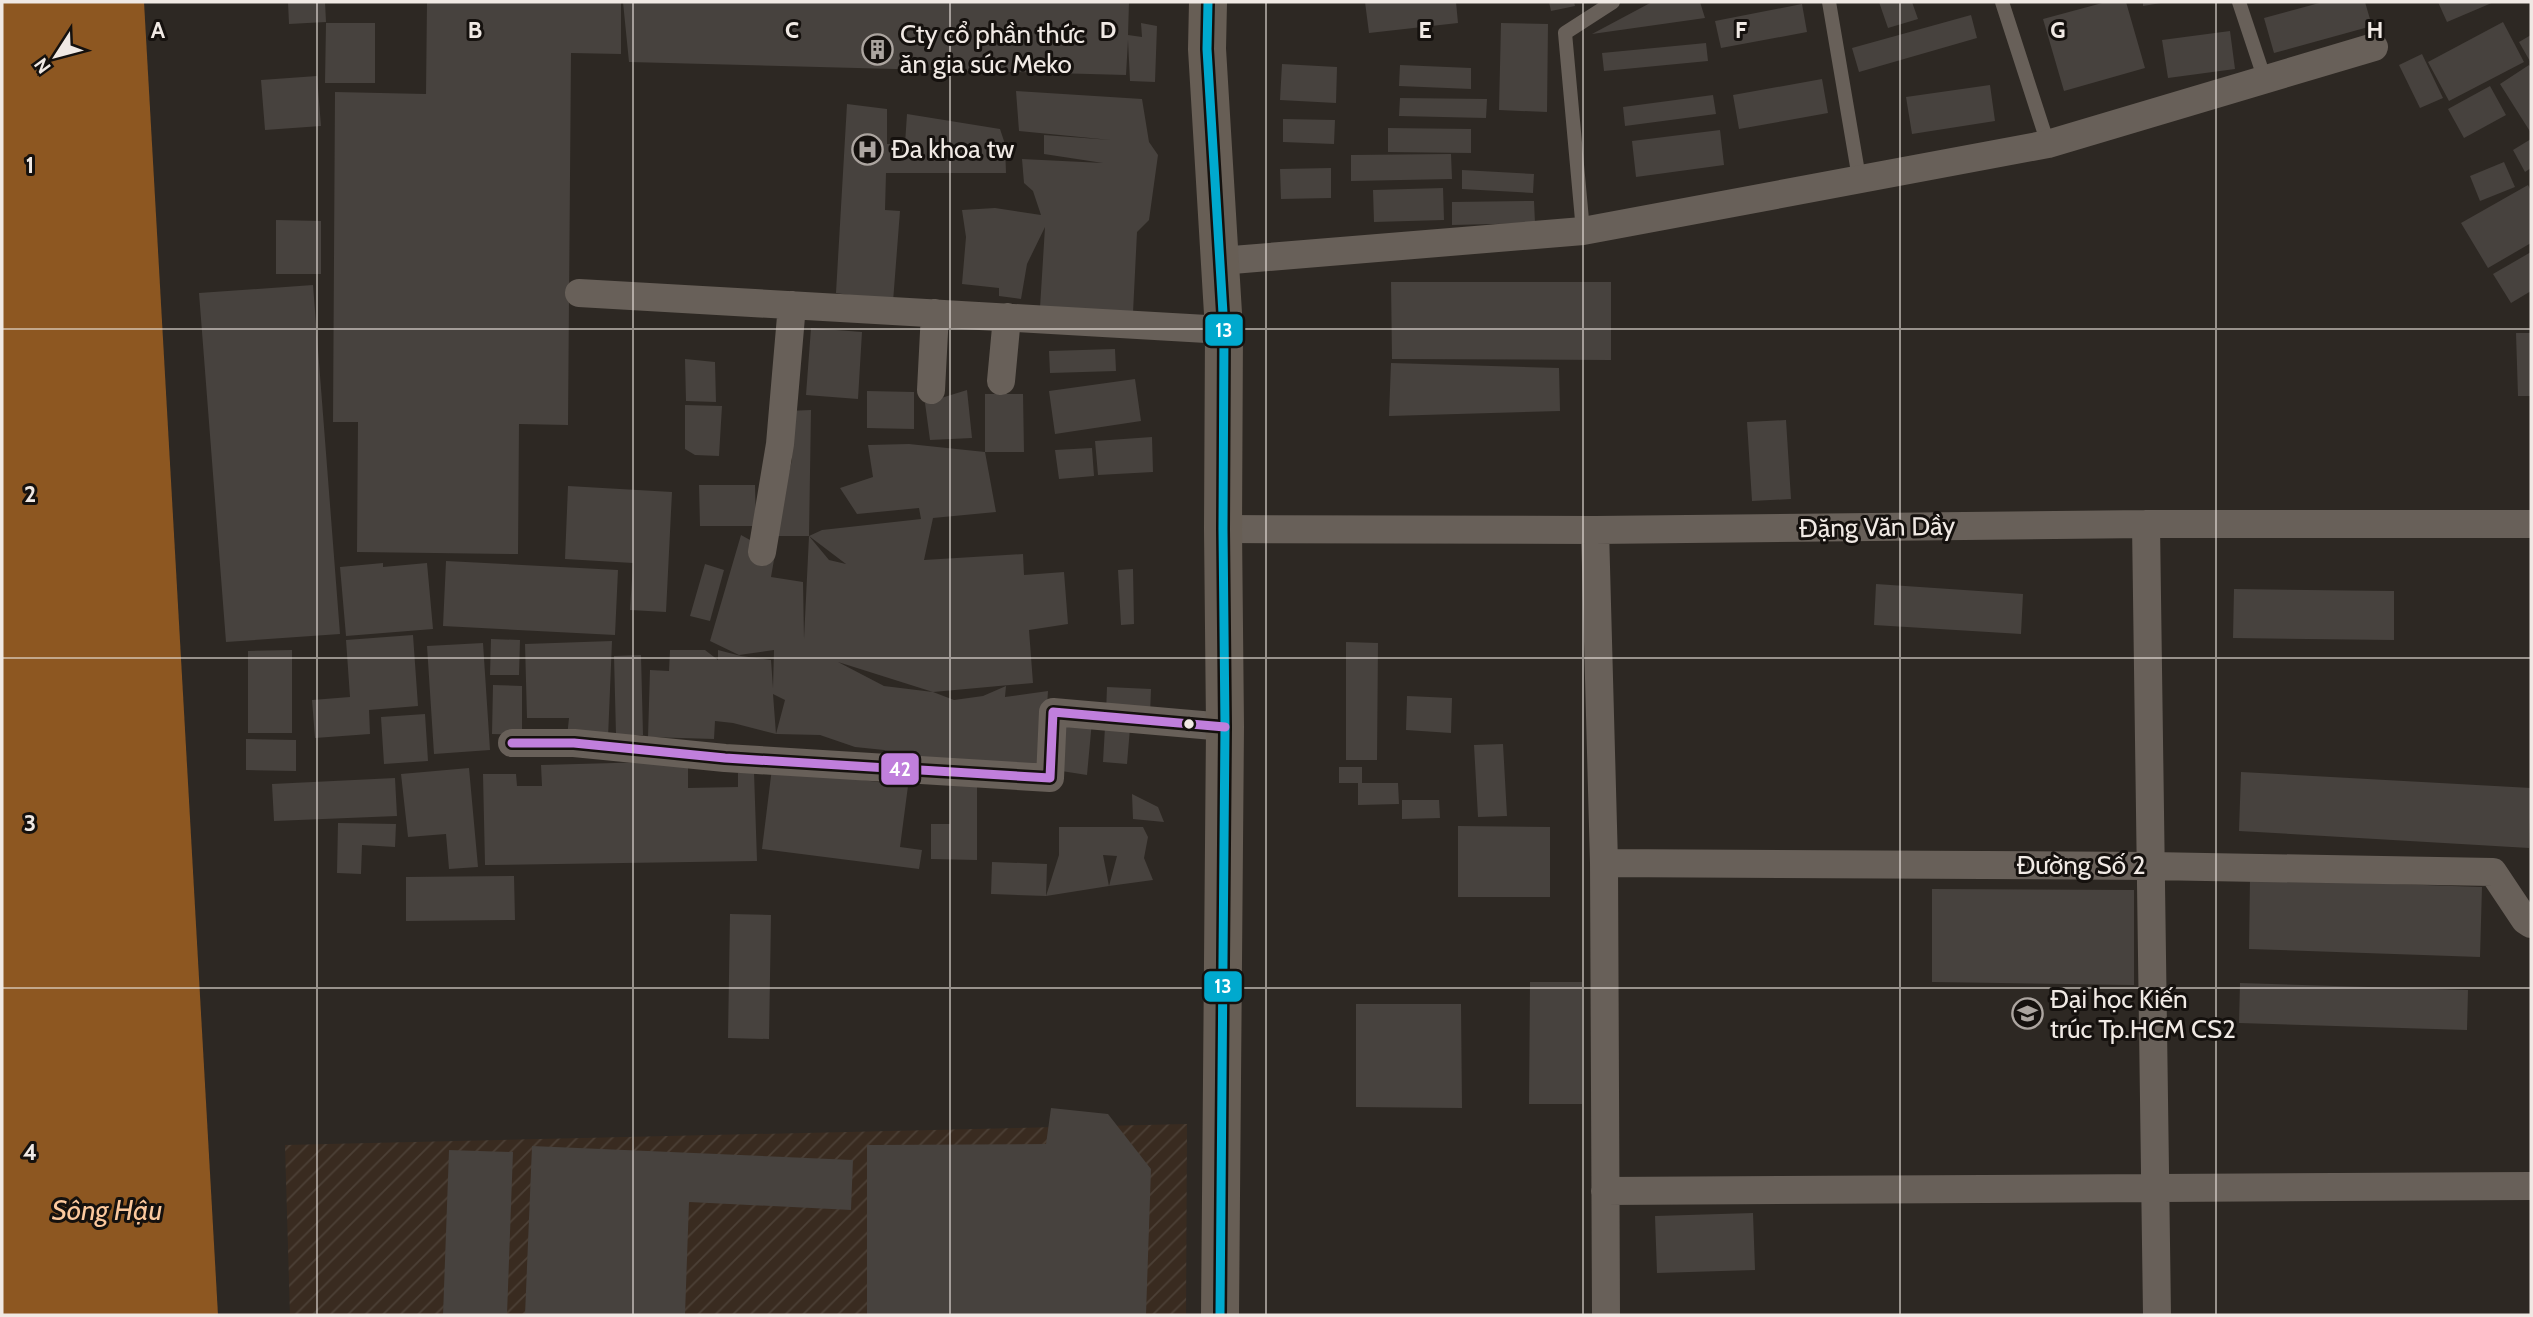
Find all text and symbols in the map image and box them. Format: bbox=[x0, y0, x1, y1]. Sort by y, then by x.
text: A bbox=[151, 16, 166, 44]
text: B bbox=[468, 16, 482, 44]
text: C bbox=[785, 16, 799, 44]
text: D bbox=[1100, 16, 1116, 44]
text: E bbox=[1418, 16, 1432, 44]
text: F bbox=[1735, 16, 1747, 44]
text: G bbox=[2050, 16, 2066, 44]
text: H bbox=[2367, 16, 2383, 44]
place label: Cty cổ phần thức ăn gia súc Meko bbox=[900, 18, 1085, 80]
north arrow bbox=[21, 21, 91, 91]
building icon: Cty cổ phần thức ăn gia súc Meko bbox=[860, 32, 894, 66]
text: N bbox=[29, 54, 56, 78]
hospital icon: Đa khoa tw bbox=[851, 132, 885, 166]
place label: Đa khoa tw bbox=[891, 133, 1014, 165]
text: 1 bbox=[26, 151, 34, 179]
line badge: 13 bbox=[1204, 313, 1244, 347]
text: 13 bbox=[1215, 319, 1233, 342]
text: 2 bbox=[24, 480, 36, 508]
street label: Đặng Văn Dầy bbox=[1799, 510, 1955, 544]
unlabelled marker bbox=[1182, 717, 1196, 731]
line badge: 42 bbox=[880, 752, 920, 786]
text: 42 bbox=[889, 758, 911, 781]
text: 3 bbox=[24, 809, 36, 837]
street label: Đường Số 2 bbox=[2016, 849, 2146, 881]
line badge: 13 bbox=[1203, 970, 1243, 1003]
text: 13 bbox=[1214, 975, 1232, 998]
place label: Đại học Kiến trúc Tp.HCM CS2 bbox=[2050, 983, 2236, 1045]
school or university icon: Đại học Kiến trúc Tp.HCM CS2 bbox=[2010, 997, 2044, 1031]
text: 4 bbox=[23, 1138, 37, 1166]
water label: Sông Hậu bbox=[52, 1193, 162, 1227]

